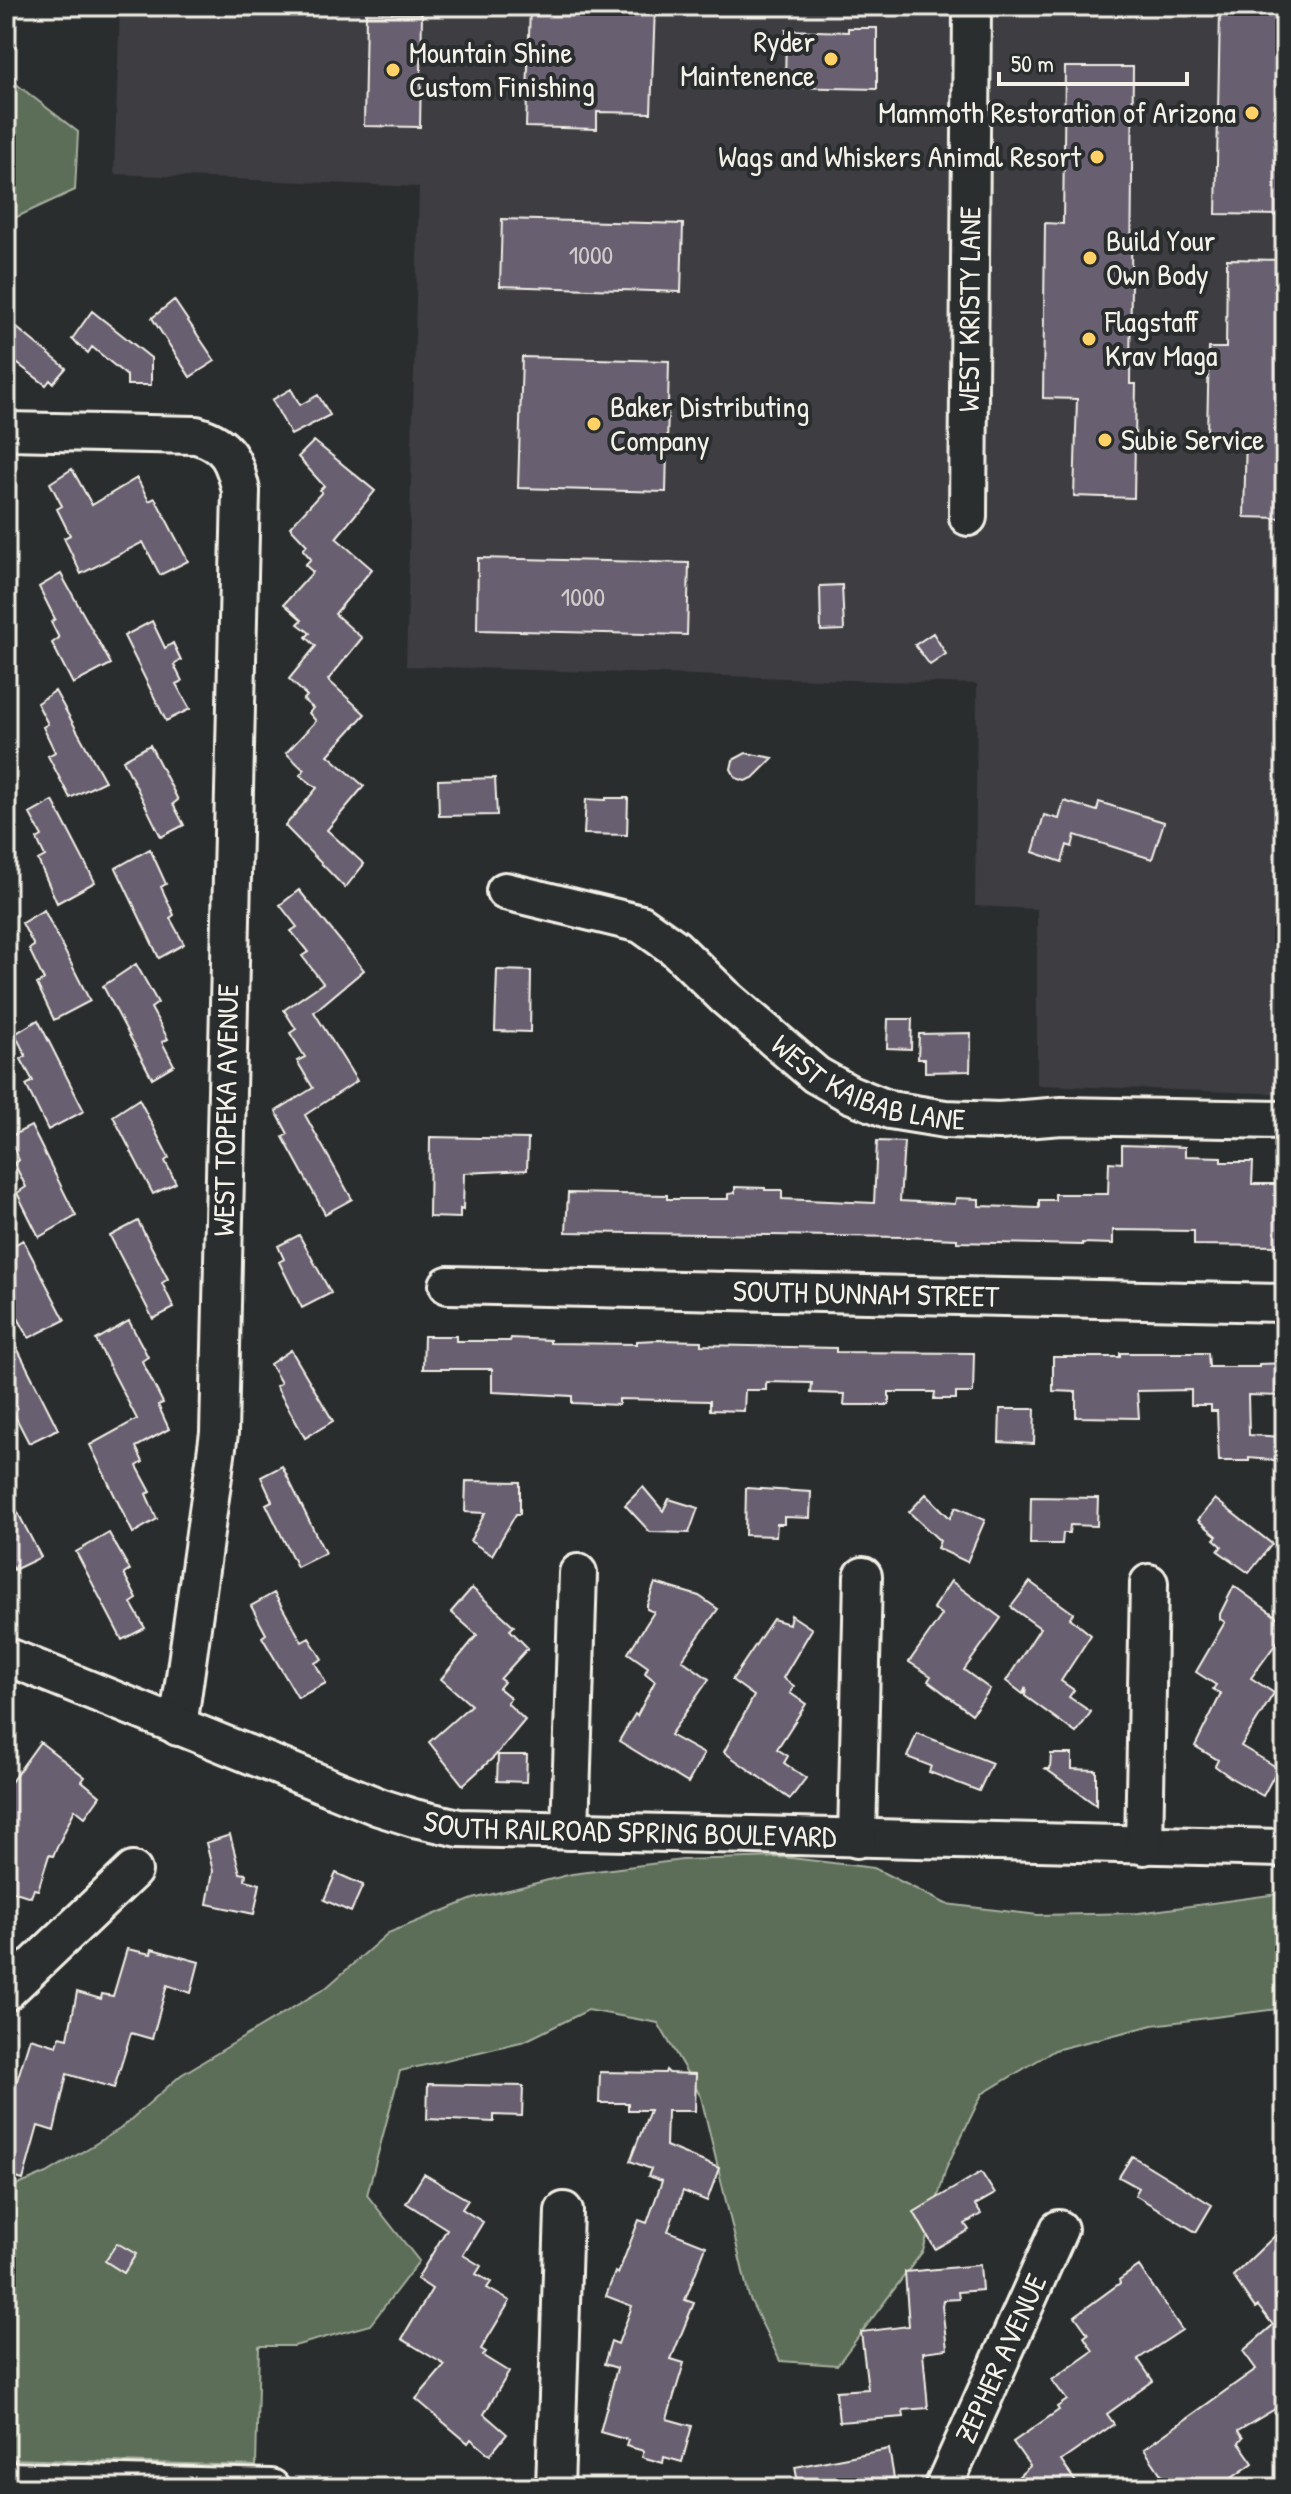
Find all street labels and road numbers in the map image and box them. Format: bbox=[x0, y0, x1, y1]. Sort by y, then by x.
street label: WEST KRISTY LANE bbox=[948, 206, 989, 412]
street label: WEST TOPEKA AVENUE bbox=[203, 983, 247, 1237]
street label: WEST KAIBAB LANE bbox=[763, 1025, 966, 1139]
street label: SOUTH DUNNAM STREET bbox=[732, 1270, 1000, 1316]
street label: SOUTH RAILROAD SPRING BOULEVARD bbox=[420, 1800, 837, 1856]
street label: ZEPHER AVENUE bbox=[945, 2267, 1055, 2449]

